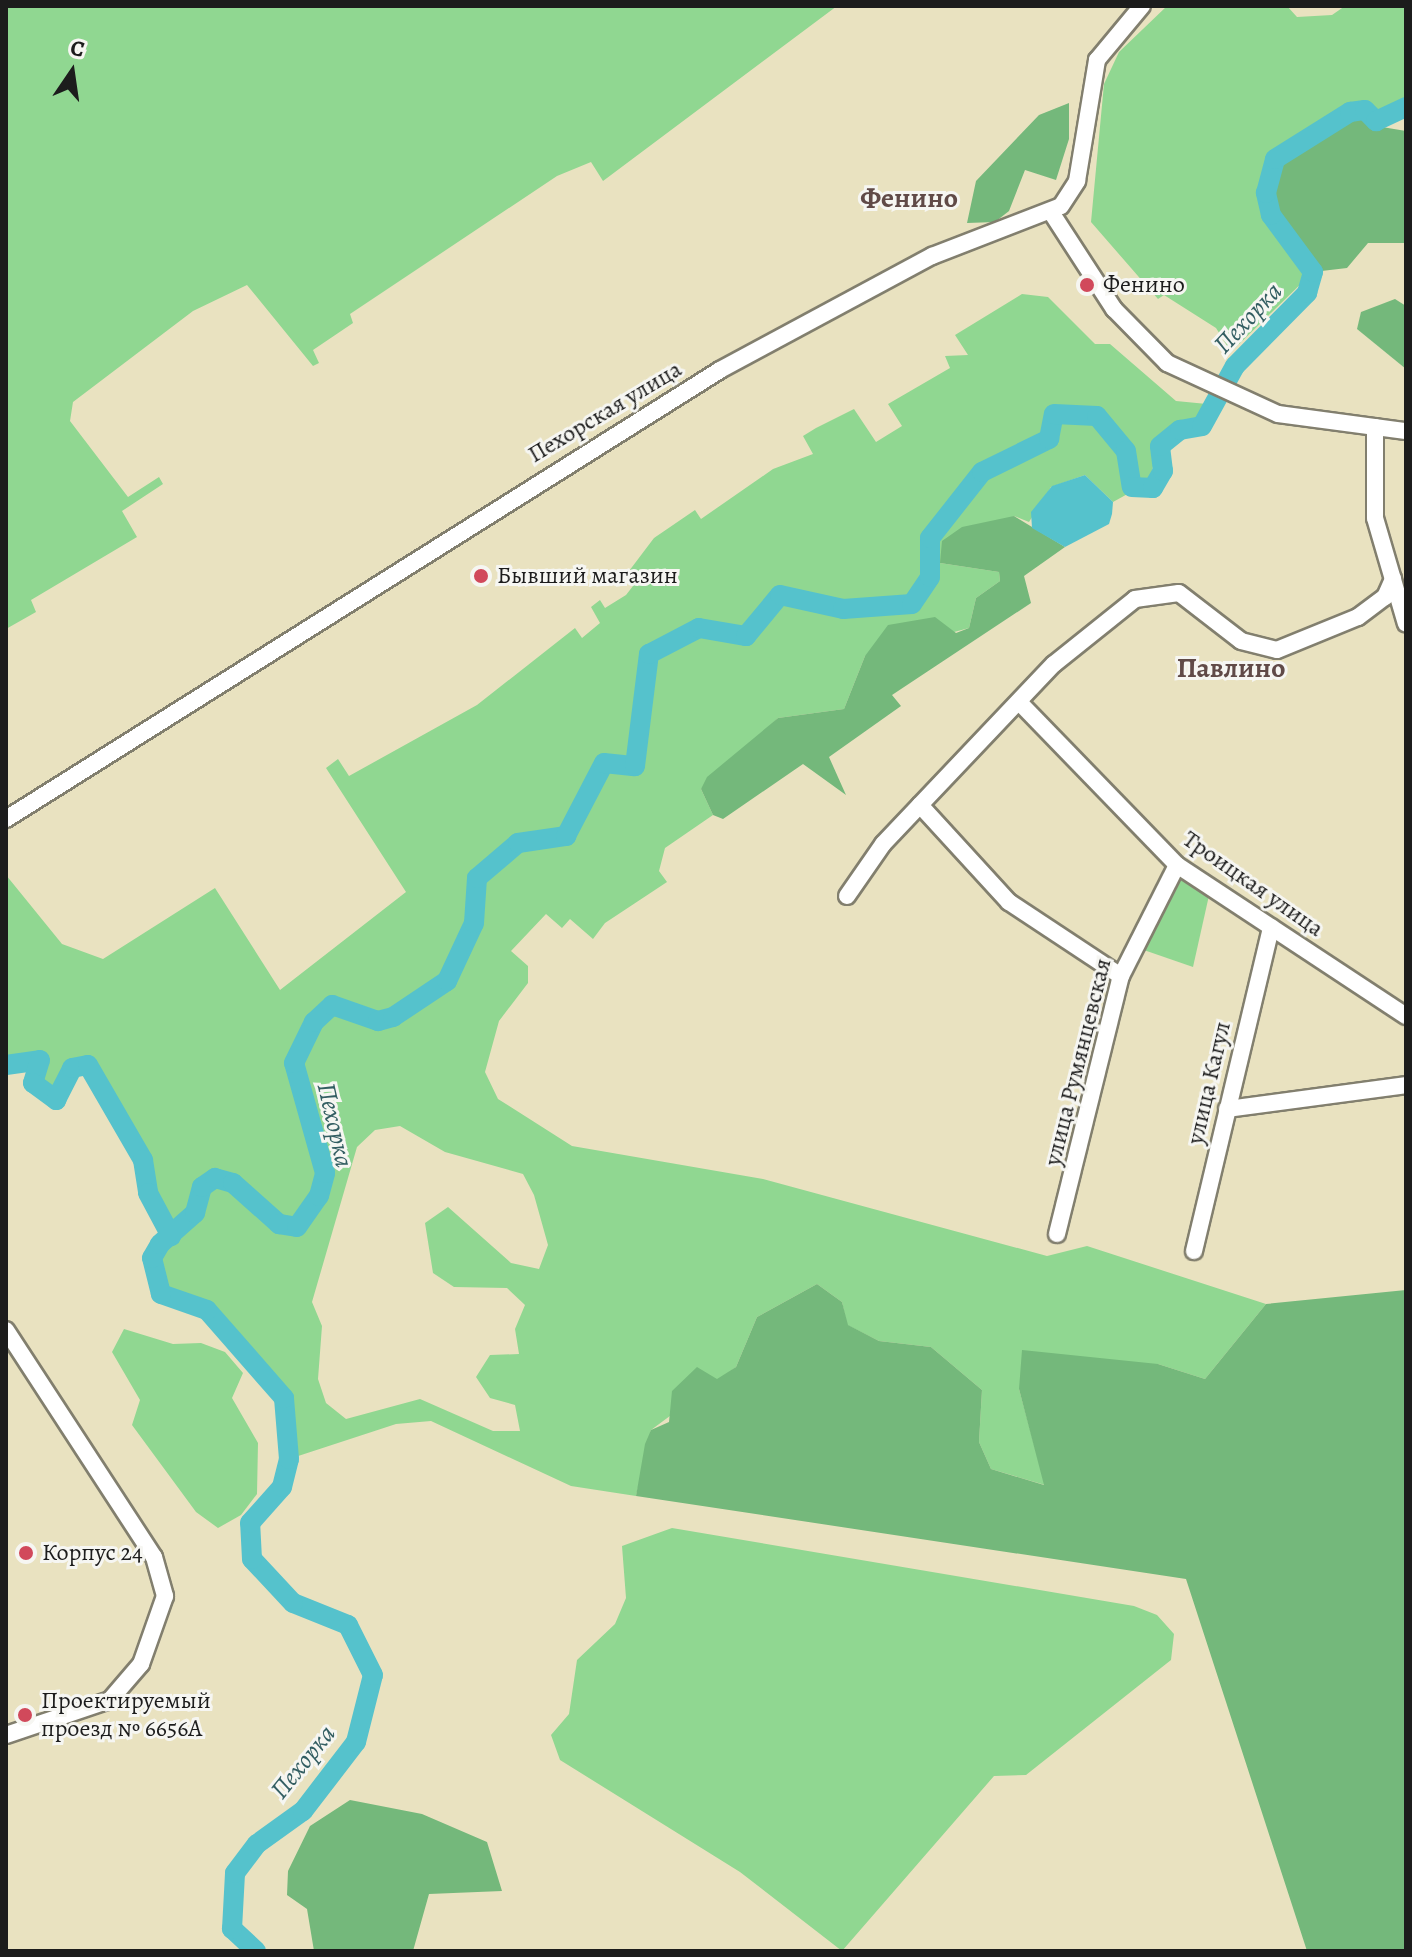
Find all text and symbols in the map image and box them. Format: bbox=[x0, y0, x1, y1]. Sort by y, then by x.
north arrow bbox=[32, 32, 112, 112]
text: С bbox=[67, 32, 87, 65]
district label: Фенино bbox=[860, 181, 958, 215]
place label: Фенино bbox=[1103, 271, 1185, 299]
marker: Фенино bbox=[1078, 276, 1096, 294]
water label: Пехорка bbox=[1207, 276, 1289, 360]
street label: Пехорская улица bbox=[523, 355, 687, 469]
place label: Бывший магазин bbox=[497, 562, 678, 590]
marker: Бывший магазин bbox=[472, 567, 490, 585]
district label: Павлино bbox=[1177, 651, 1285, 685]
street label: Троицкая улица bbox=[1177, 825, 1329, 943]
street label: улица Румянцевская bbox=[1038, 955, 1118, 1169]
street label: улица Кагул bbox=[1181, 1019, 1237, 1147]
water label: Пехорка bbox=[310, 1080, 360, 1170]
place label: Корпус 24 bbox=[42, 1539, 143, 1567]
marker: Корпус 24 bbox=[17, 1544, 35, 1562]
place label: Проектируемый проезд № 6656А bbox=[41, 1687, 211, 1743]
marker: Проектируемый проезд № 6656А bbox=[16, 1706, 34, 1724]
water label: Пехорка bbox=[264, 1719, 342, 1805]

